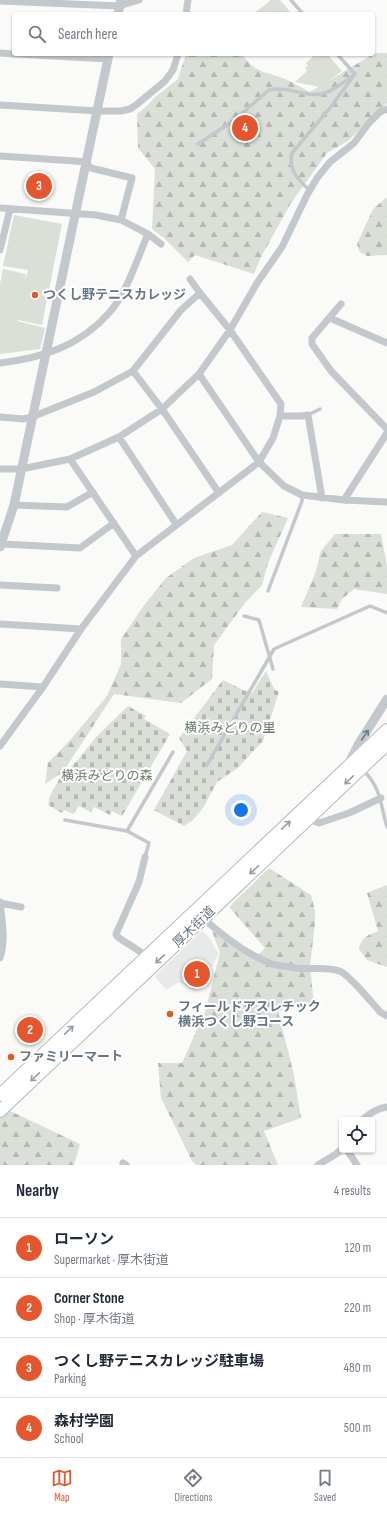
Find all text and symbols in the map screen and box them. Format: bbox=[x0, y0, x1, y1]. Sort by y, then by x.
search box bbox=[12, 12, 375, 56]
icon: search bbox=[26, 23, 48, 45]
text: Search here bbox=[58, 25, 118, 44]
pin: 4 bbox=[232, 113, 258, 143]
pin: 3 bbox=[26, 171, 52, 201]
place label: つくし野テニスカレッジ bbox=[43, 287, 186, 303]
marker: つくし野テニスカレッジ bbox=[30, 290, 40, 300]
park label: 横浜みどりの里 bbox=[184, 720, 276, 736]
one-way arrow bbox=[360, 730, 369, 741]
park label: 横浜みどりの森 bbox=[61, 768, 153, 784]
one-way arrow bbox=[344, 776, 354, 785]
your location bbox=[231, 800, 251, 820]
one-way arrow bbox=[281, 821, 291, 830]
one-way arrow bbox=[249, 865, 259, 875]
street label: 厚木街道 bbox=[170, 903, 218, 951]
one-way arrow bbox=[155, 955, 165, 964]
pin: 1 bbox=[184, 959, 210, 989]
place label: フィールドアスレチック 横浜つくし野コース bbox=[178, 999, 321, 1030]
marker: フィールドアスレチック 横浜つくし野コース bbox=[165, 1009, 175, 1019]
pin: 2 bbox=[17, 1015, 43, 1045]
one-way arrow bbox=[64, 1025, 74, 1035]
place label: ファミリーマート bbox=[19, 1049, 123, 1065]
marker: ファミリーマート bbox=[6, 1052, 16, 1062]
one-way arrow bbox=[30, 1073, 40, 1082]
map controls bbox=[339, 1117, 375, 1153]
button: locate bbox=[339, 1117, 375, 1153]
text: Nearby bbox=[16, 1181, 59, 1201]
text: 4 results bbox=[334, 1183, 371, 1199]
text: ローソン bbox=[54, 1230, 114, 1249]
text: 1 bbox=[26, 1240, 32, 1256]
text: 120 m bbox=[345, 1240, 371, 1256]
text: Supermarket · 厚木街道 bbox=[54, 1252, 169, 1268]
text: Corner Stone bbox=[54, 1289, 124, 1308]
text: 2 bbox=[26, 1300, 32, 1316]
text: 220 m bbox=[344, 1300, 371, 1316]
text: Shop · 厚木街道 bbox=[54, 1311, 135, 1327]
text: つくし野テニスカレッジ駐車場 bbox=[54, 1352, 264, 1371]
text: 3 bbox=[26, 1360, 32, 1376]
text: 480 m bbox=[344, 1360, 371, 1376]
text: Parking bbox=[54, 1371, 86, 1387]
text: 森村学園 bbox=[54, 1412, 114, 1431]
text: 4 bbox=[26, 1420, 32, 1436]
text: 500 m bbox=[344, 1420, 371, 1436]
text: School bbox=[54, 1431, 84, 1447]
tab: Map bbox=[51, 1467, 73, 1504]
tab: Directions bbox=[175, 1467, 212, 1504]
tab: Saved bbox=[314, 1467, 336, 1504]

